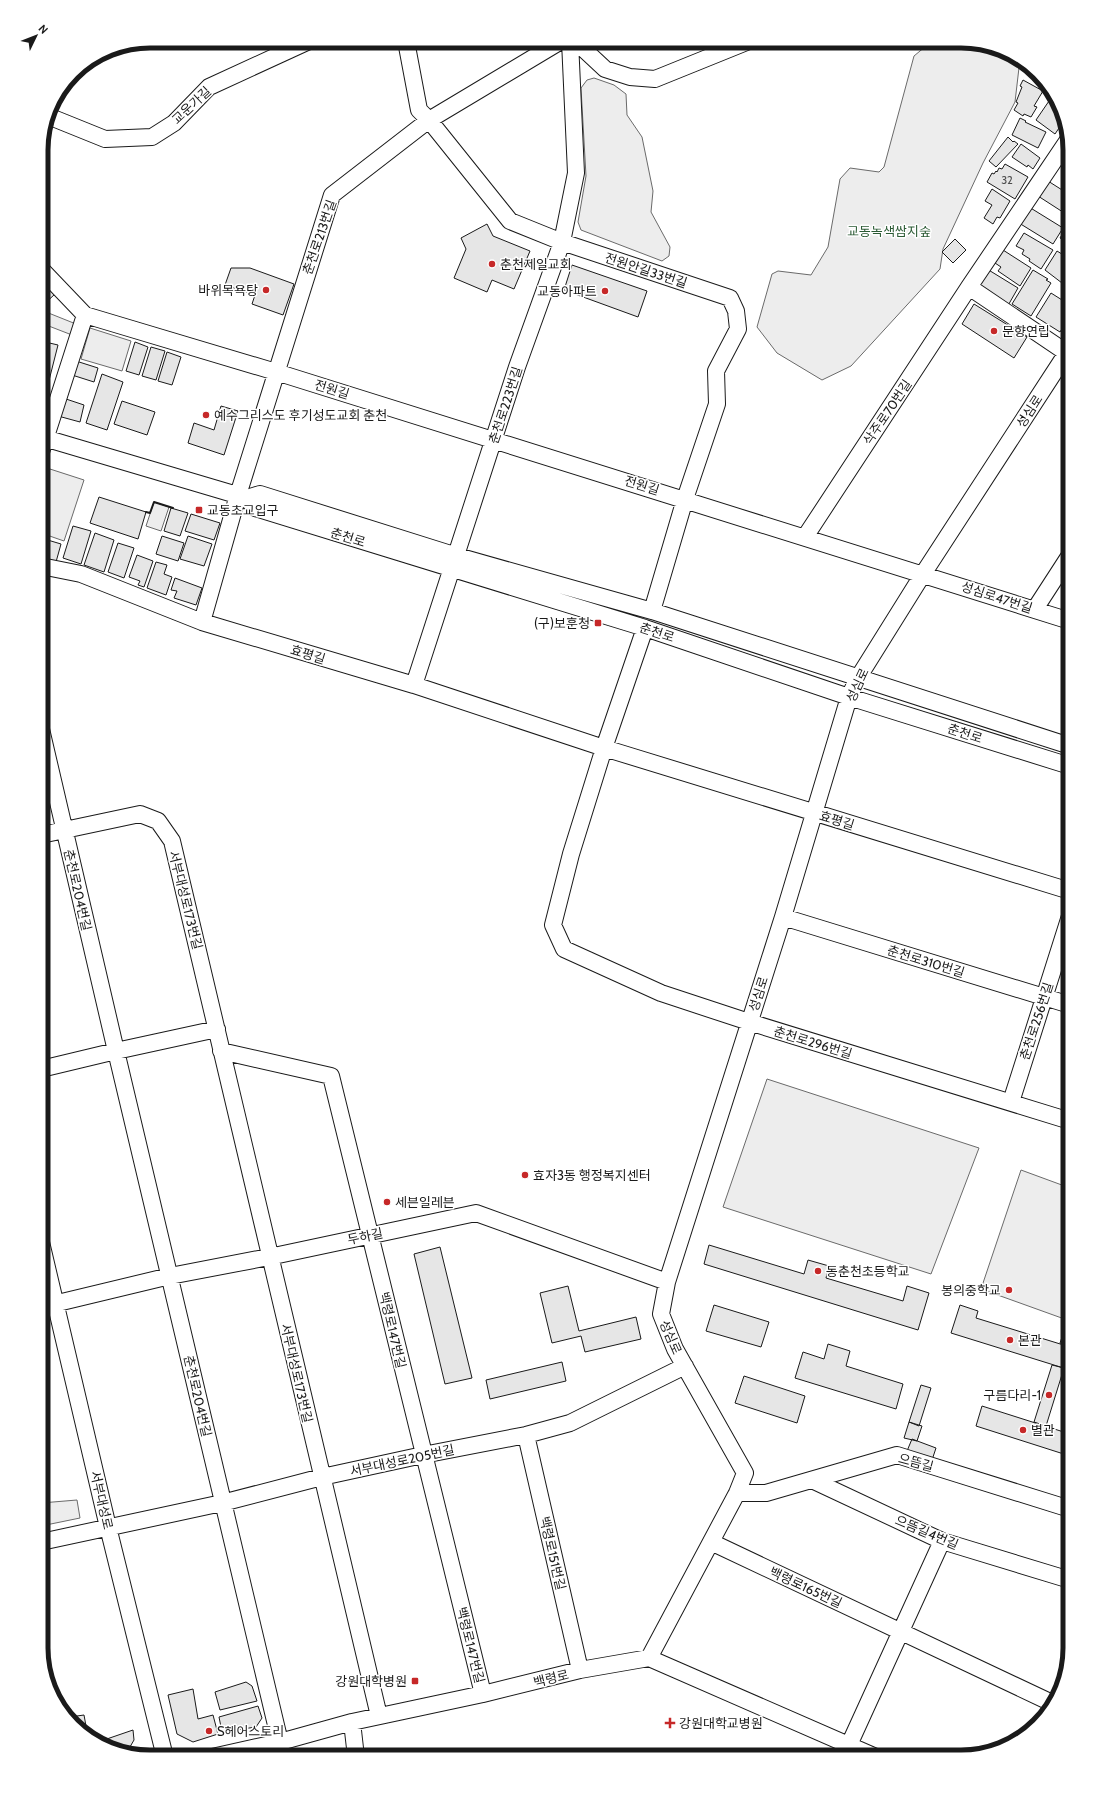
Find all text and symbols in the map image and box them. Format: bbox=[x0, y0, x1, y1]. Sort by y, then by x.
north arrow bbox=[16, 16, 56, 56]
text: N bbox=[36, 22, 51, 37]
street label: 교운가길 bbox=[168, 83, 214, 127]
house number: 32 bbox=[1001, 173, 1013, 187]
street label: 춘천로213번길 bbox=[299, 198, 339, 276]
park label: 교동녹색쌈지숲 bbox=[847, 223, 931, 239]
street label: 전원안길33번길 bbox=[603, 249, 689, 291]
place label: 춘천제일교회 bbox=[500, 256, 572, 272]
marker: 춘천제일교회 bbox=[487, 259, 497, 269]
place label: 바위목욕탕 bbox=[198, 282, 258, 298]
place label: 교동아파트 bbox=[537, 283, 597, 299]
marker: 바위목욕탕 bbox=[261, 285, 271, 295]
marker: 교동아파트 bbox=[600, 286, 610, 296]
place label: 문향연립 bbox=[1002, 323, 1050, 339]
marker: 문향연립 bbox=[989, 326, 999, 336]
street label: 춘천로223번길 bbox=[485, 364, 525, 446]
street label: 전원길 bbox=[312, 376, 352, 402]
street label: 삭주로70번길 bbox=[859, 376, 915, 448]
street label: 성심로 bbox=[1013, 392, 1045, 430]
place label: 예수그리스도 후기성도교회 춘천 bbox=[214, 407, 387, 423]
marker: 예수그리스도 후기성도교회 춘천 bbox=[201, 410, 211, 420]
street label: 전원길 bbox=[622, 472, 662, 498]
place label: 교동초교입구 bbox=[207, 502, 279, 518]
marker: 교동초교입구 bbox=[194, 505, 204, 515]
street label: 춘천로 bbox=[328, 524, 368, 550]
street label: 성심로47번길 bbox=[959, 578, 1035, 616]
place label: (구)보훈청 bbox=[534, 615, 590, 631]
marker: (구)보훈청 bbox=[593, 618, 603, 628]
street label: 춘천로 bbox=[637, 619, 677, 645]
street label: 효평길 bbox=[288, 641, 328, 667]
street label: 성심로 bbox=[842, 665, 872, 705]
street label: 춘천로 bbox=[945, 720, 985, 746]
street label: 효평길 bbox=[817, 807, 857, 833]
street label: 춘천로204번길 bbox=[61, 848, 95, 932]
street label: 서부대성로173번길 bbox=[166, 849, 206, 951]
street label: 춘천로310번길 bbox=[885, 942, 967, 980]
street label: 성심로 bbox=[745, 974, 771, 1014]
street label: 춘천로256번길 bbox=[1016, 980, 1056, 1062]
street label: 춘천로296번길 bbox=[772, 1022, 854, 1062]
place label: 효자3동 행정복지센터 bbox=[533, 1167, 651, 1183]
marker: 효자3동 행정복지센터 bbox=[520, 1170, 530, 1180]
place label: 세븐일레븐 bbox=[395, 1194, 455, 1210]
marker: 세븐일레븐 bbox=[382, 1197, 392, 1207]
street label: 두하길 bbox=[346, 1224, 384, 1248]
place label: 동춘천초등학교 bbox=[826, 1263, 910, 1279]
marker: 동춘천초등학교 bbox=[813, 1266, 823, 1276]
place label: 봉의중학교 bbox=[941, 1282, 1001, 1298]
marker: 봉의중학교 bbox=[1004, 1285, 1014, 1295]
street label: 백령로147번길 bbox=[376, 1290, 410, 1370]
street label: 성심로 bbox=[656, 1317, 686, 1357]
street label: 서부대성로173번길 bbox=[278, 1322, 316, 1424]
place label: 본관 bbox=[1018, 1332, 1042, 1348]
marker: 본관 bbox=[1005, 1335, 1015, 1345]
street label: 춘천로204번길 bbox=[181, 1354, 215, 1438]
place label: 구름다리-1 bbox=[984, 1387, 1041, 1403]
marker: 구름다리-1 bbox=[1044, 1390, 1054, 1400]
place label: 별관 bbox=[1031, 1422, 1055, 1438]
marker: 별관 bbox=[1018, 1425, 1028, 1435]
street label: 서부대성로205번길 bbox=[348, 1441, 456, 1479]
street label: 으뜸길 bbox=[897, 1450, 935, 1474]
street label: 서부대성로 bbox=[87, 1469, 117, 1531]
street label: 으뜸길4번길 bbox=[893, 1511, 961, 1553]
street label: 백령로151번길 bbox=[537, 1515, 569, 1591]
street label: 백령로165번길 bbox=[767, 1563, 845, 1611]
street label: 백령로147번길 bbox=[454, 1605, 488, 1685]
street label: 백령로 bbox=[532, 1666, 570, 1690]
place label: 강원대학병원 bbox=[335, 1673, 407, 1689]
marker: 강원대학병원 bbox=[410, 1676, 420, 1686]
place label: 강원대학교병원 bbox=[679, 1715, 763, 1731]
marker: 강원대학교병원 bbox=[664, 1717, 676, 1729]
place label: S헤어스토리 bbox=[217, 1723, 284, 1739]
marker: S헤어스토리 bbox=[204, 1726, 214, 1736]

